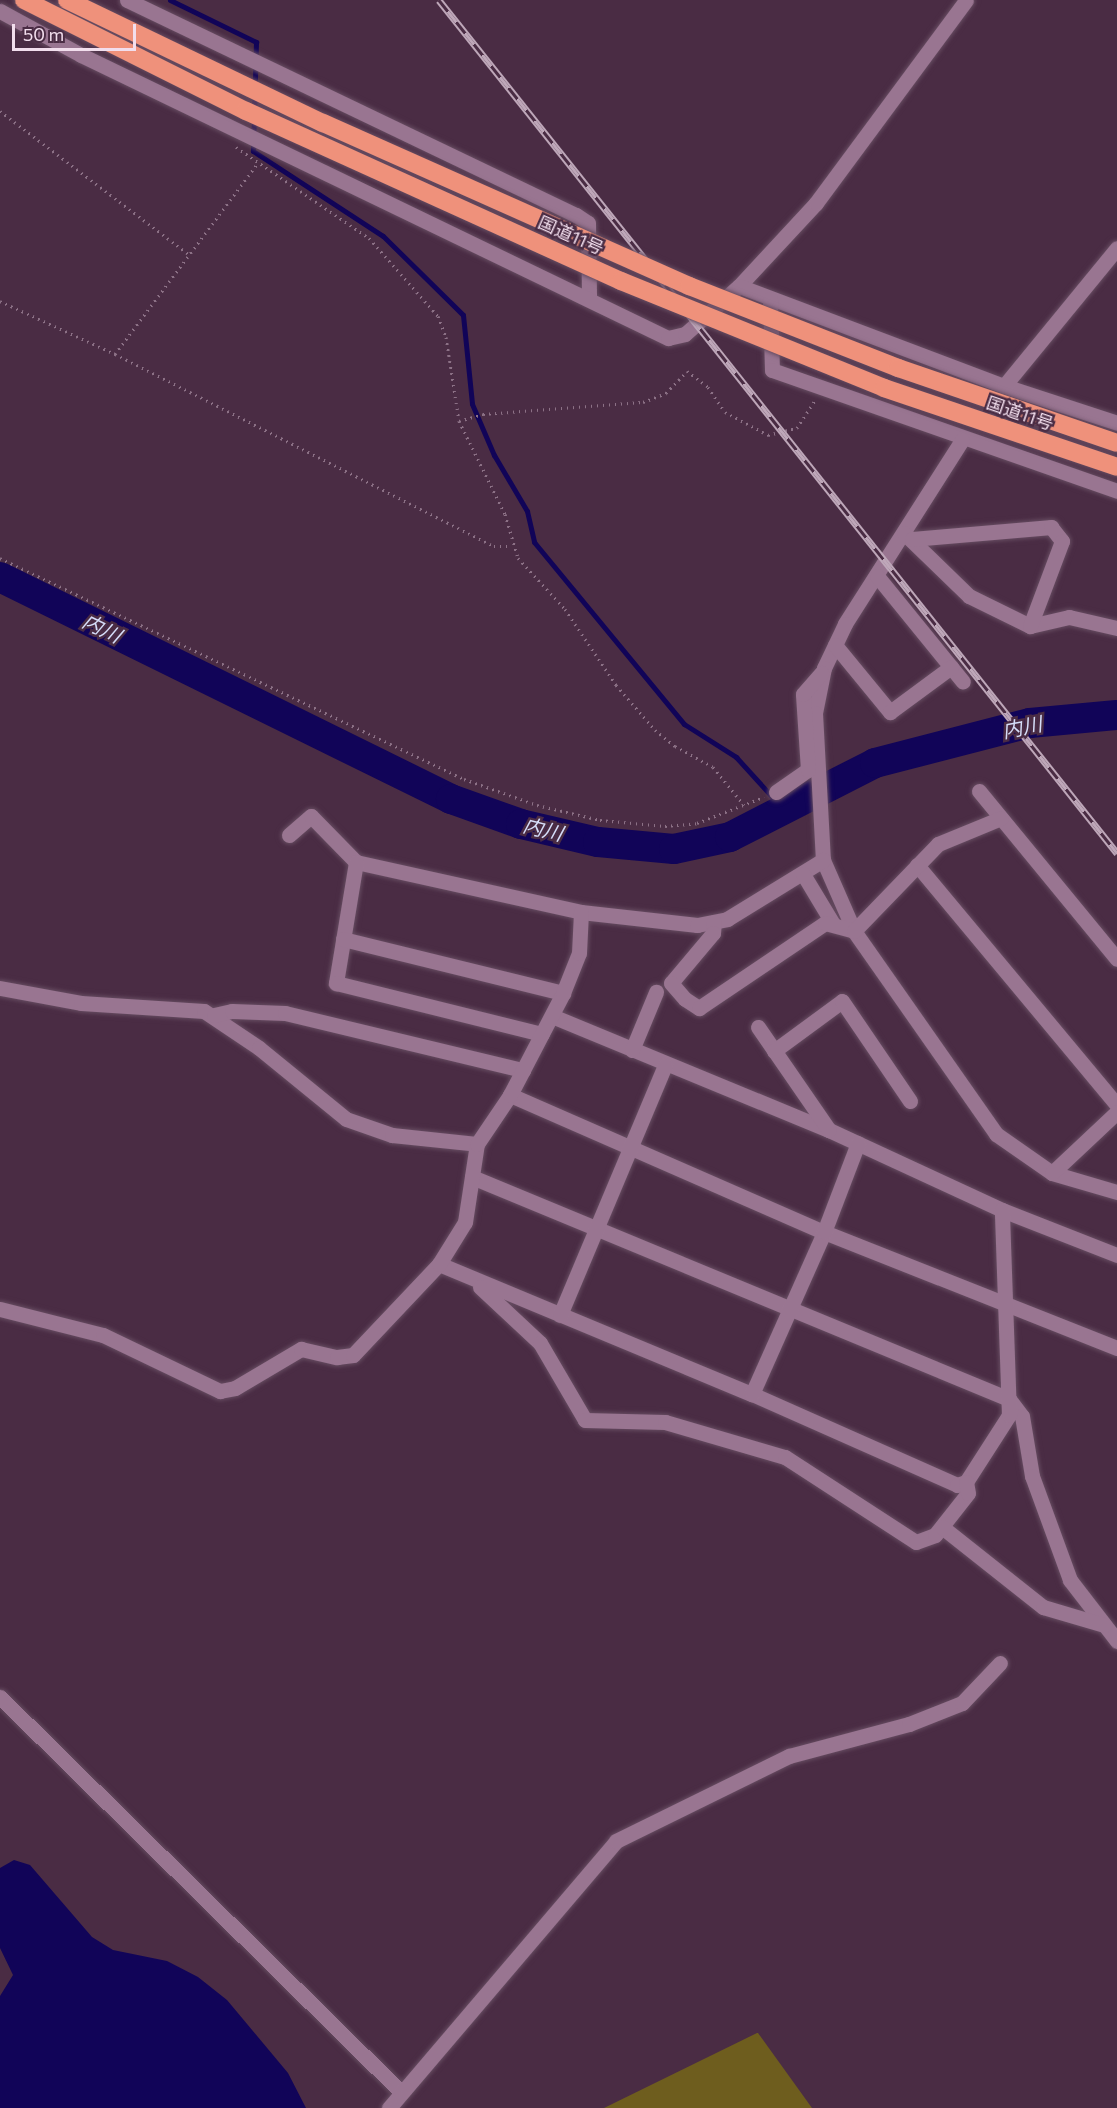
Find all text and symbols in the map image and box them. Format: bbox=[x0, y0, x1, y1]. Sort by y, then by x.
scale bar bbox=[15, 12, 140, 50]
text: 50 m bbox=[23, 23, 64, 45]
street label: 国道11号 bbox=[535, 211, 607, 259]
street label: 国道11号 bbox=[984, 391, 1056, 435]
water label: 内川 bbox=[79, 608, 125, 648]
water label: 内川 bbox=[1000, 711, 1044, 743]
water label: 内川 bbox=[521, 813, 565, 845]

